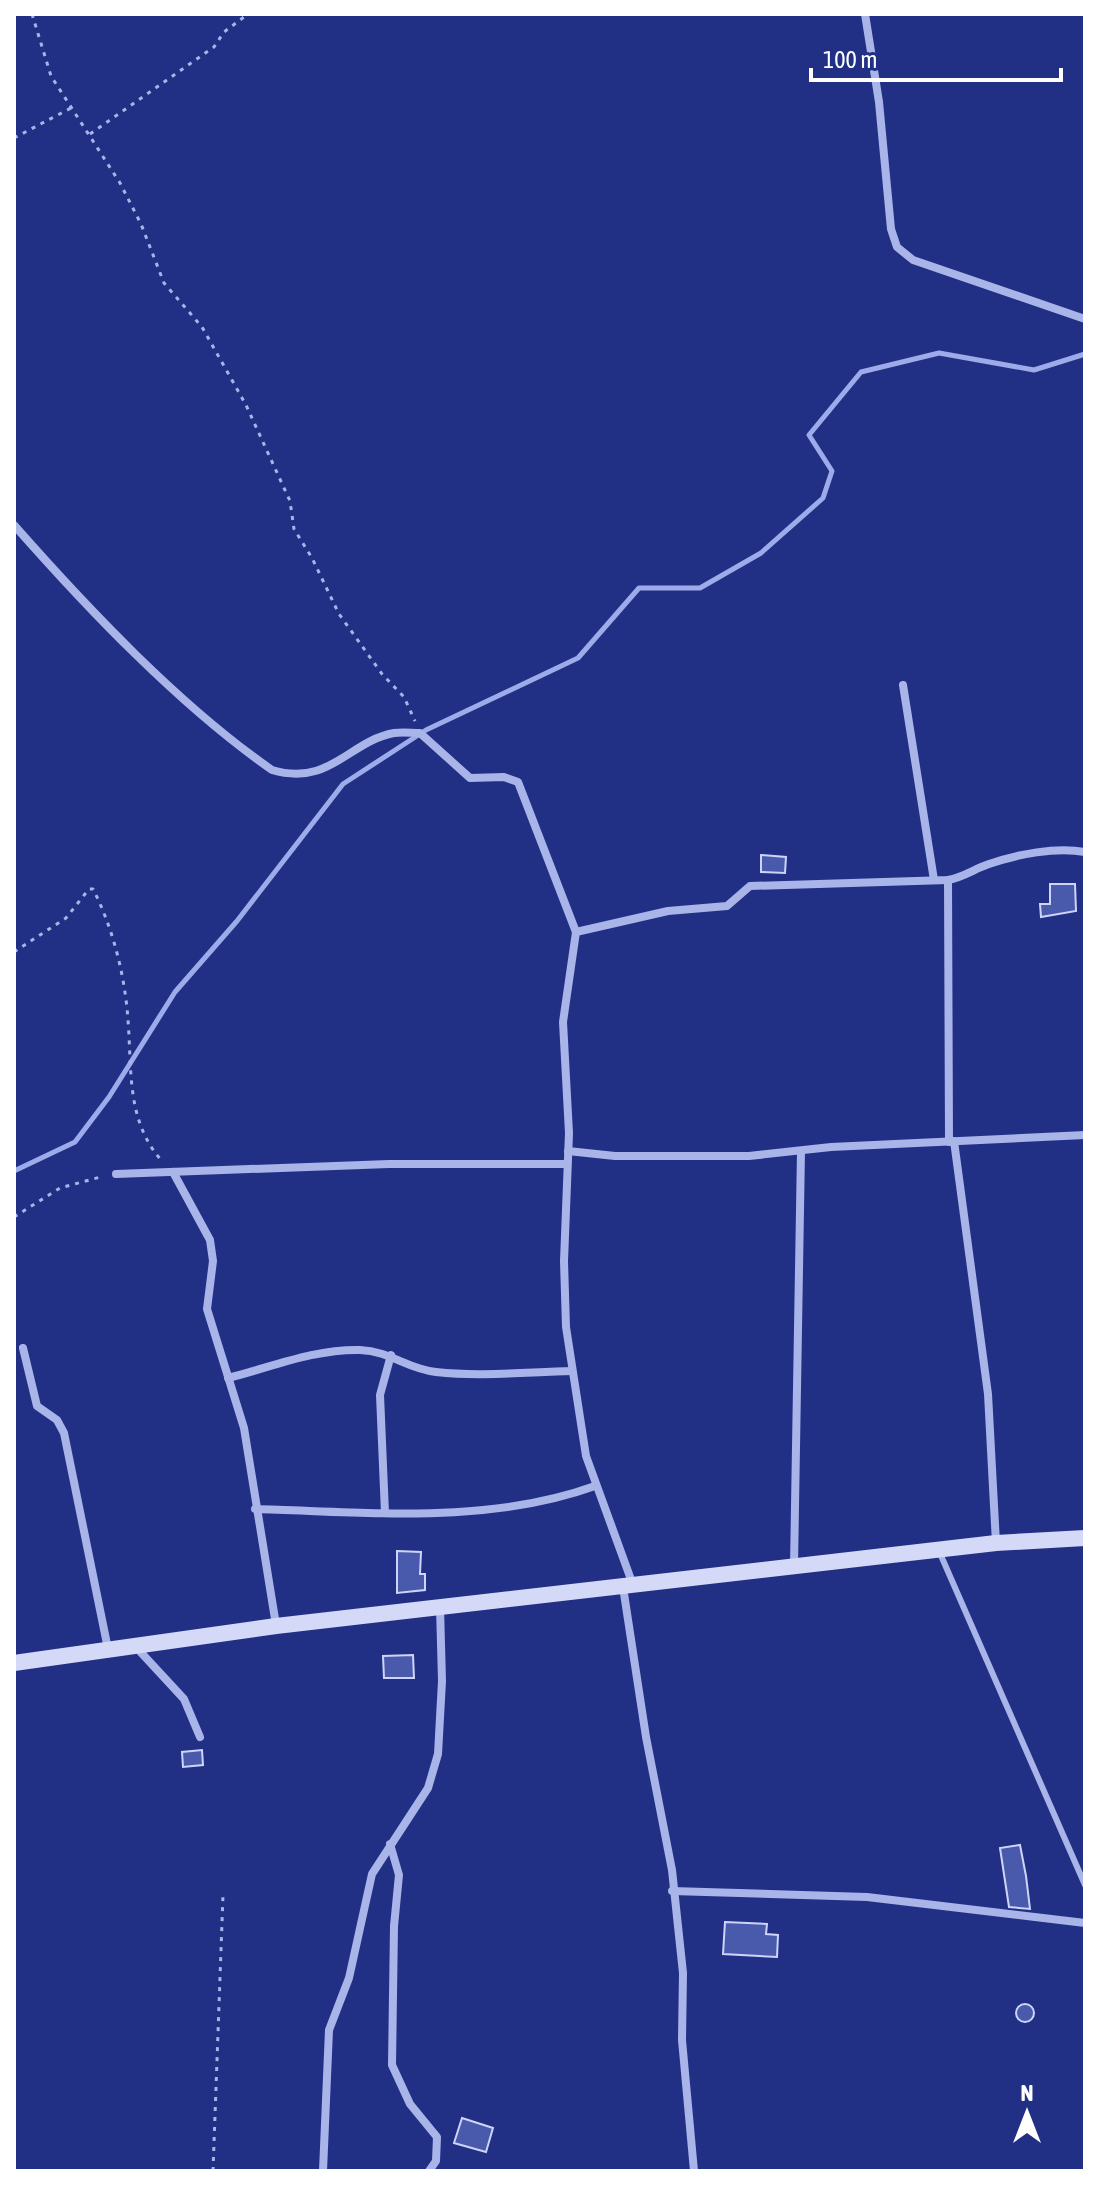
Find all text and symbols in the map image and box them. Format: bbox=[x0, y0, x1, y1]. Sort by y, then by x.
scale bar bbox=[811, 32, 1061, 82]
text: 100 m bbox=[823, 46, 877, 73]
north arrow bbox=[987, 2073, 1067, 2153]
text: N bbox=[1021, 2080, 1033, 2106]

